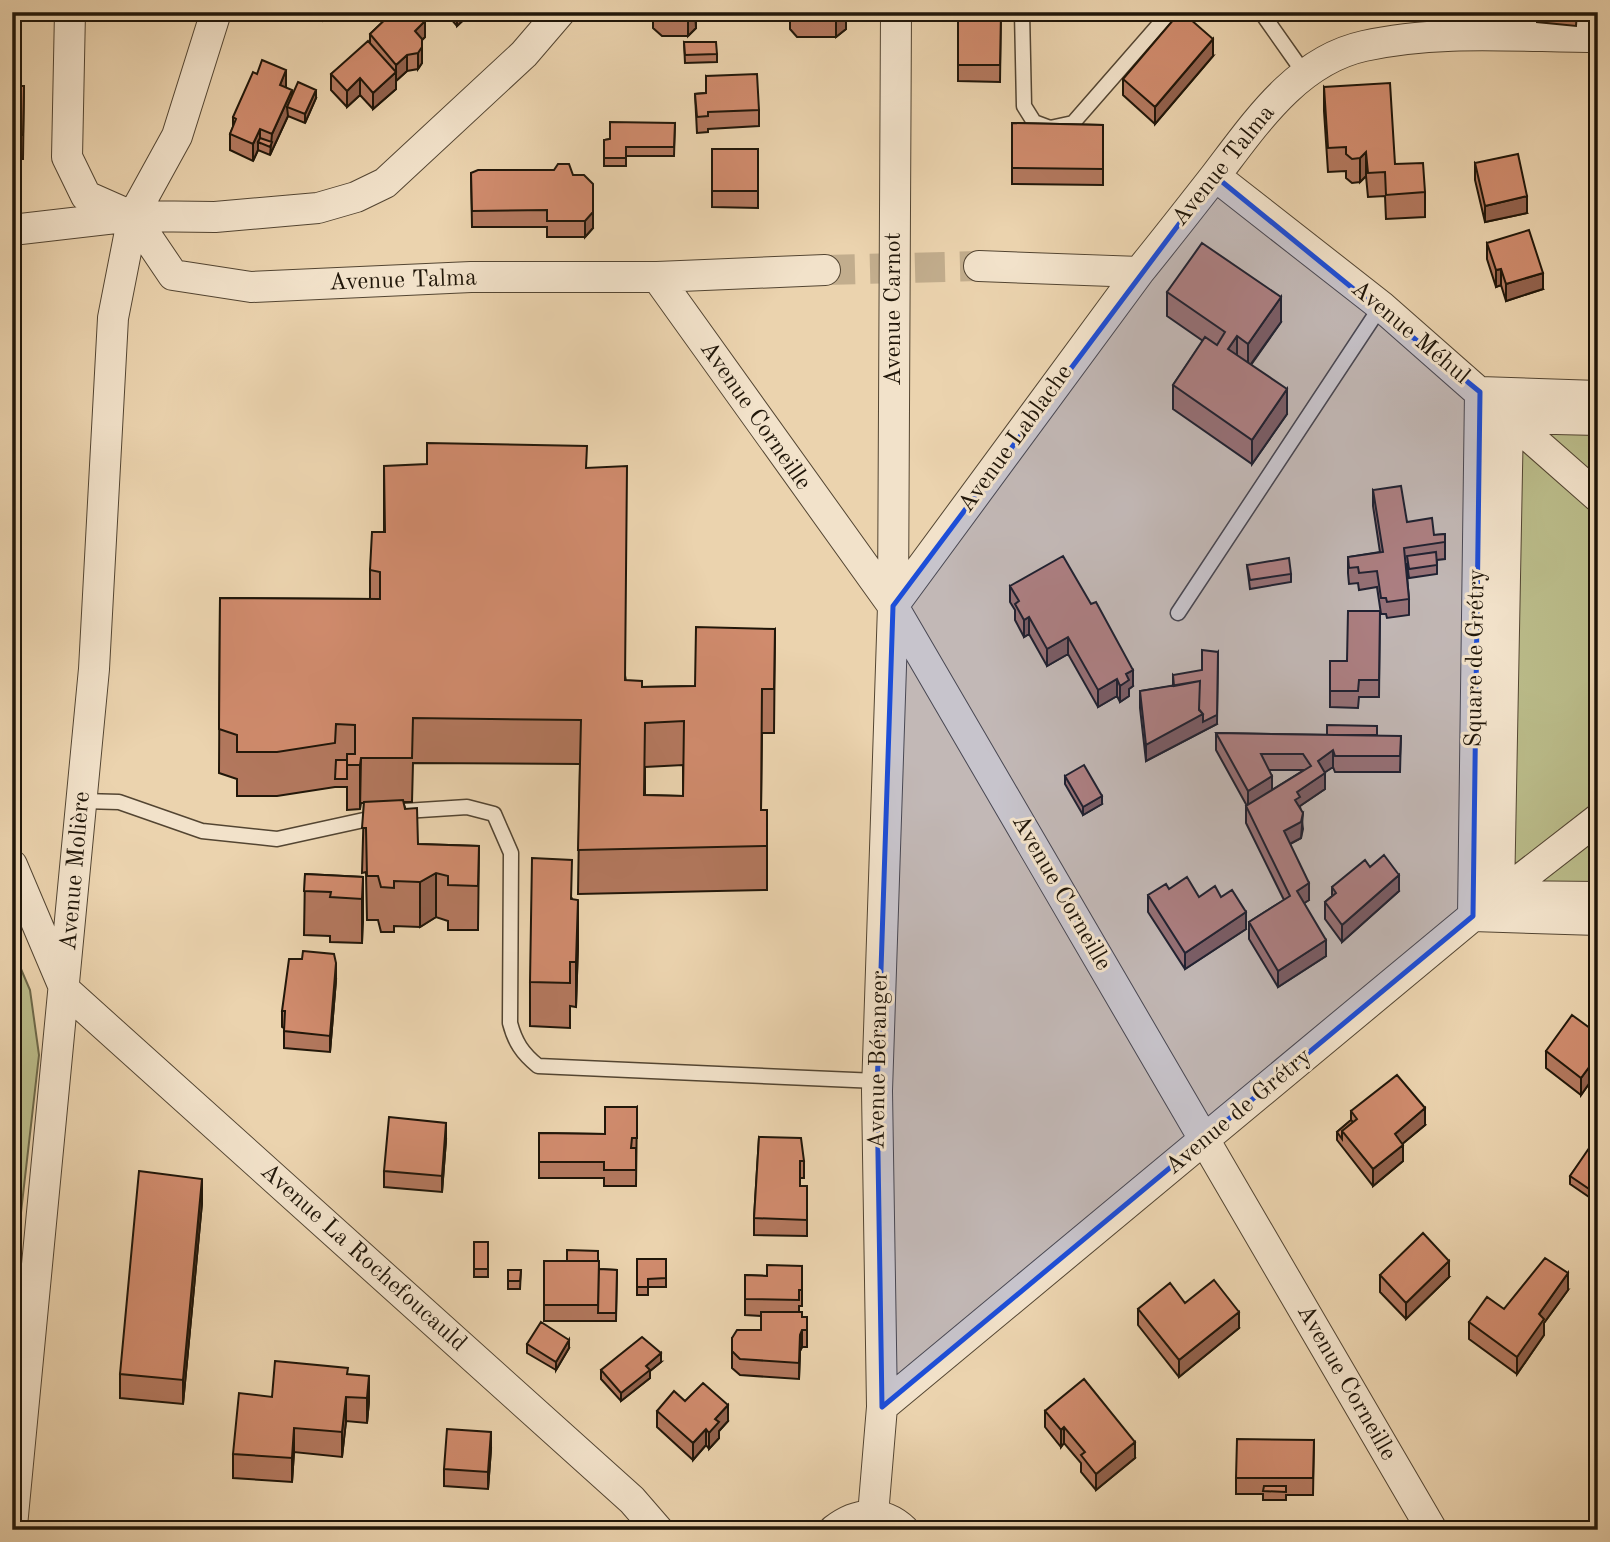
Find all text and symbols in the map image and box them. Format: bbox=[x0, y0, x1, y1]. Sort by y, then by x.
street label: Avenue Talma bbox=[1168, 101, 1280, 231]
street label: Avenue Carnot bbox=[882, 232, 906, 386]
street label: Avenue Talma bbox=[329, 266, 478, 296]
street label: Avenue Méhul bbox=[1346, 277, 1474, 389]
street label: Avenue Corneille bbox=[695, 337, 815, 495]
street label: Avenue Lablache bbox=[955, 361, 1077, 517]
street label: Square de Grétry bbox=[1462, 568, 1490, 748]
street label: Avenue Molière bbox=[57, 790, 95, 952]
street label: Avenue Corneille bbox=[1007, 811, 1115, 975]
street label: Avenue Béranger bbox=[865, 970, 893, 1150]
street label: Avenue de Grétry bbox=[1161, 1044, 1317, 1180]
street label: Avenue La Rochefoucauld bbox=[255, 1159, 471, 1357]
street label: Avenue Corneille bbox=[1292, 1301, 1400, 1465]

